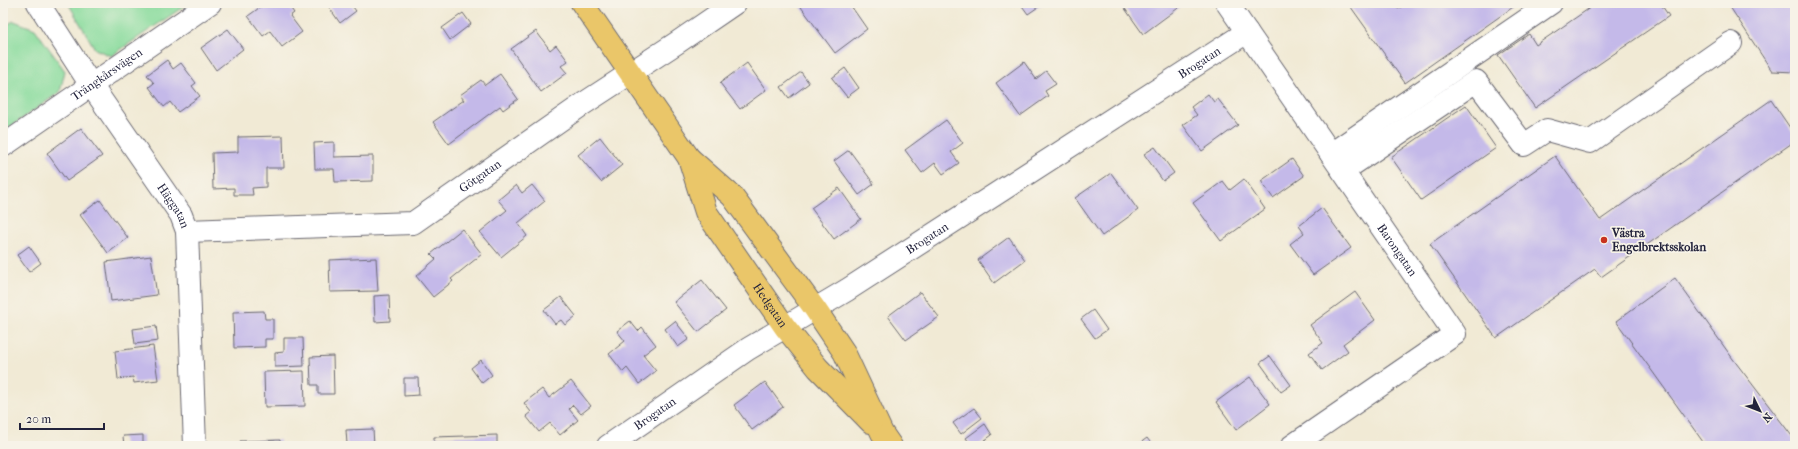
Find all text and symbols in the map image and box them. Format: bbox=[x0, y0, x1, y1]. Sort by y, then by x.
street label: Brogatan bbox=[1176, 44, 1223, 81]
street label: Trängkårsvägen bbox=[68, 45, 145, 104]
street label: Götgatan bbox=[457, 157, 504, 195]
street label: Häggatan bbox=[154, 181, 192, 230]
street label: Brogatan bbox=[903, 219, 951, 257]
street label: Barongatan bbox=[1374, 221, 1420, 279]
place label: Västra Engelbrektsskolan bbox=[1611, 226, 1707, 255]
marker: Västra Engelbrektsskolan bbox=[1599, 235, 1609, 245]
street label: Hedgatan bbox=[750, 281, 790, 330]
north arrow bbox=[1740, 391, 1780, 431]
street label: Brogatan bbox=[631, 394, 678, 433]
scale bar bbox=[20, 405, 104, 431]
text: N bbox=[1759, 410, 1775, 425]
text: 20 m bbox=[26, 412, 51, 426]

